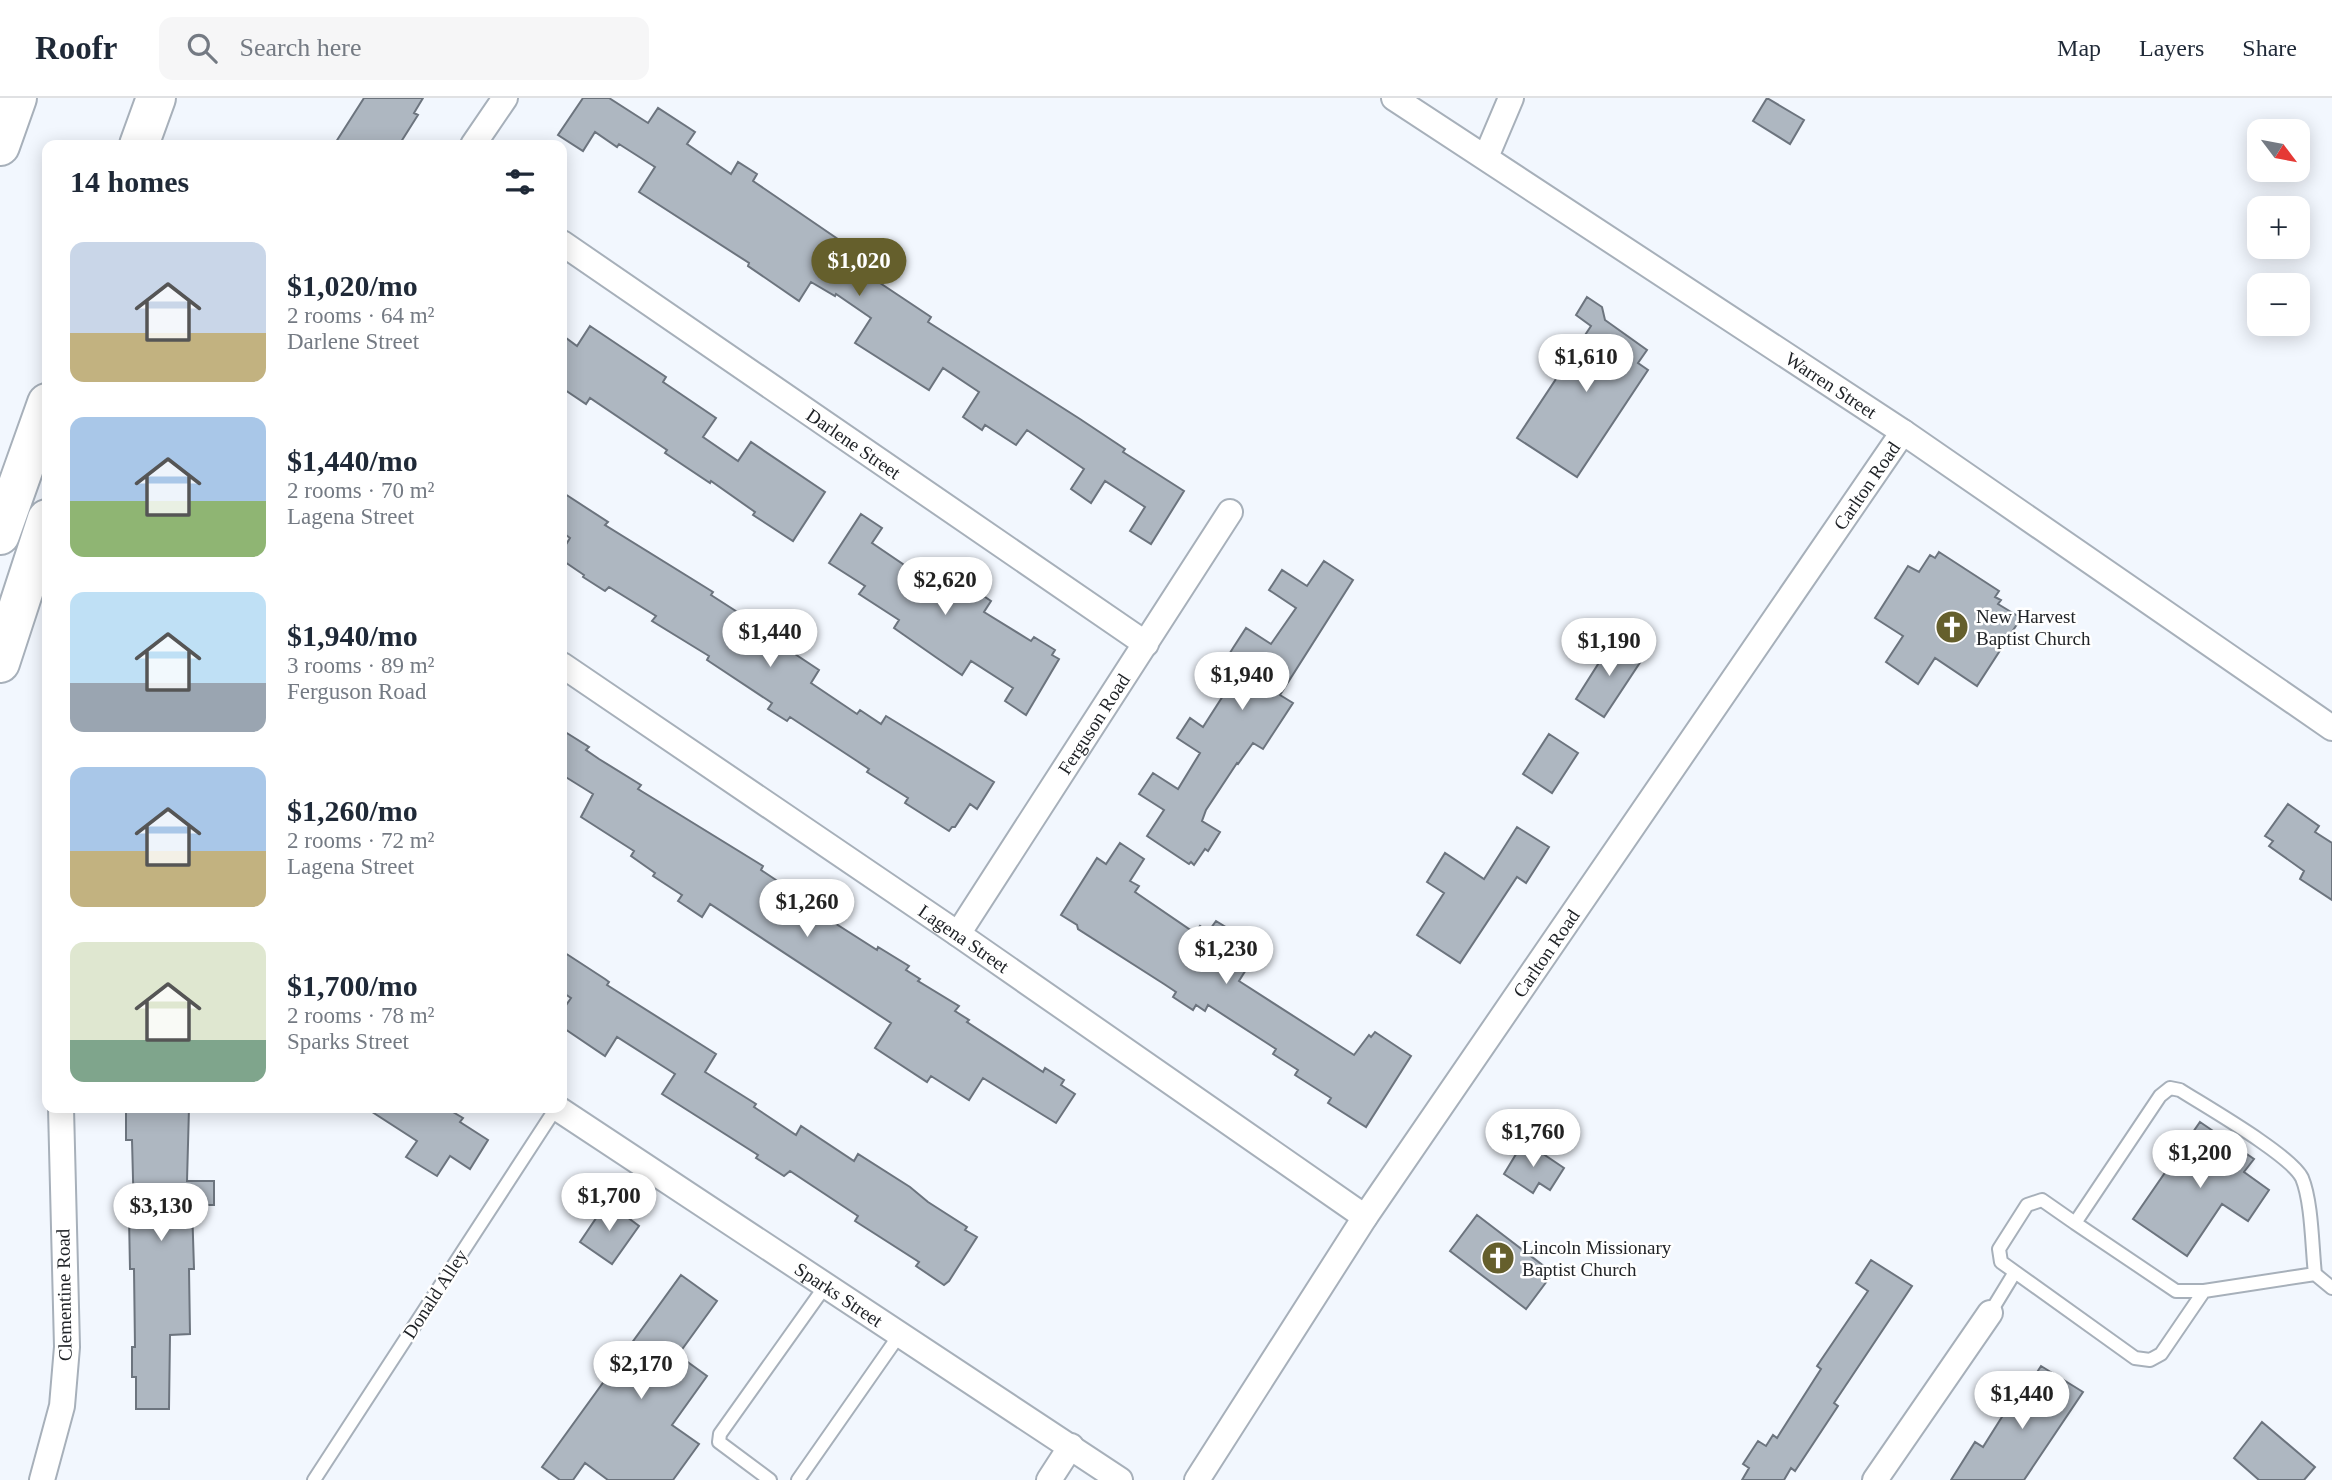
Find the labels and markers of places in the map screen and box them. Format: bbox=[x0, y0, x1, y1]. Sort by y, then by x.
pin: $1,020 bbox=[802, 238, 916, 298]
pin: $1,610 bbox=[1529, 334, 1643, 394]
pin: $2,620 bbox=[888, 558, 1002, 617]
place label: New Harvest Baptist Church bbox=[1976, 606, 2091, 649]
church icon: New Harvest Baptist Church bbox=[1933, 608, 1971, 646]
pin: $1,440 bbox=[713, 610, 827, 669]
pin: $1,190 bbox=[1552, 618, 1666, 678]
pin: $1,940 bbox=[1185, 652, 1299, 712]
pin: $1,260 bbox=[750, 880, 864, 939]
pin: $1,230 bbox=[1169, 926, 1283, 986]
pin: $1,760 bbox=[1476, 1110, 1590, 1169]
pin: $1,200 bbox=[2143, 1130, 2257, 1190]
pin: $1,700 bbox=[552, 1174, 666, 1233]
pin: $3,130 bbox=[104, 1184, 218, 1243]
place label: Lincoln Missionary Baptist Church bbox=[1522, 1237, 1672, 1280]
church icon: Lincoln Missionary Baptist Church bbox=[1479, 1239, 1517, 1277]
pin: $2,170 bbox=[584, 1342, 698, 1401]
pin: $1,440 bbox=[1965, 1372, 2079, 1431]

